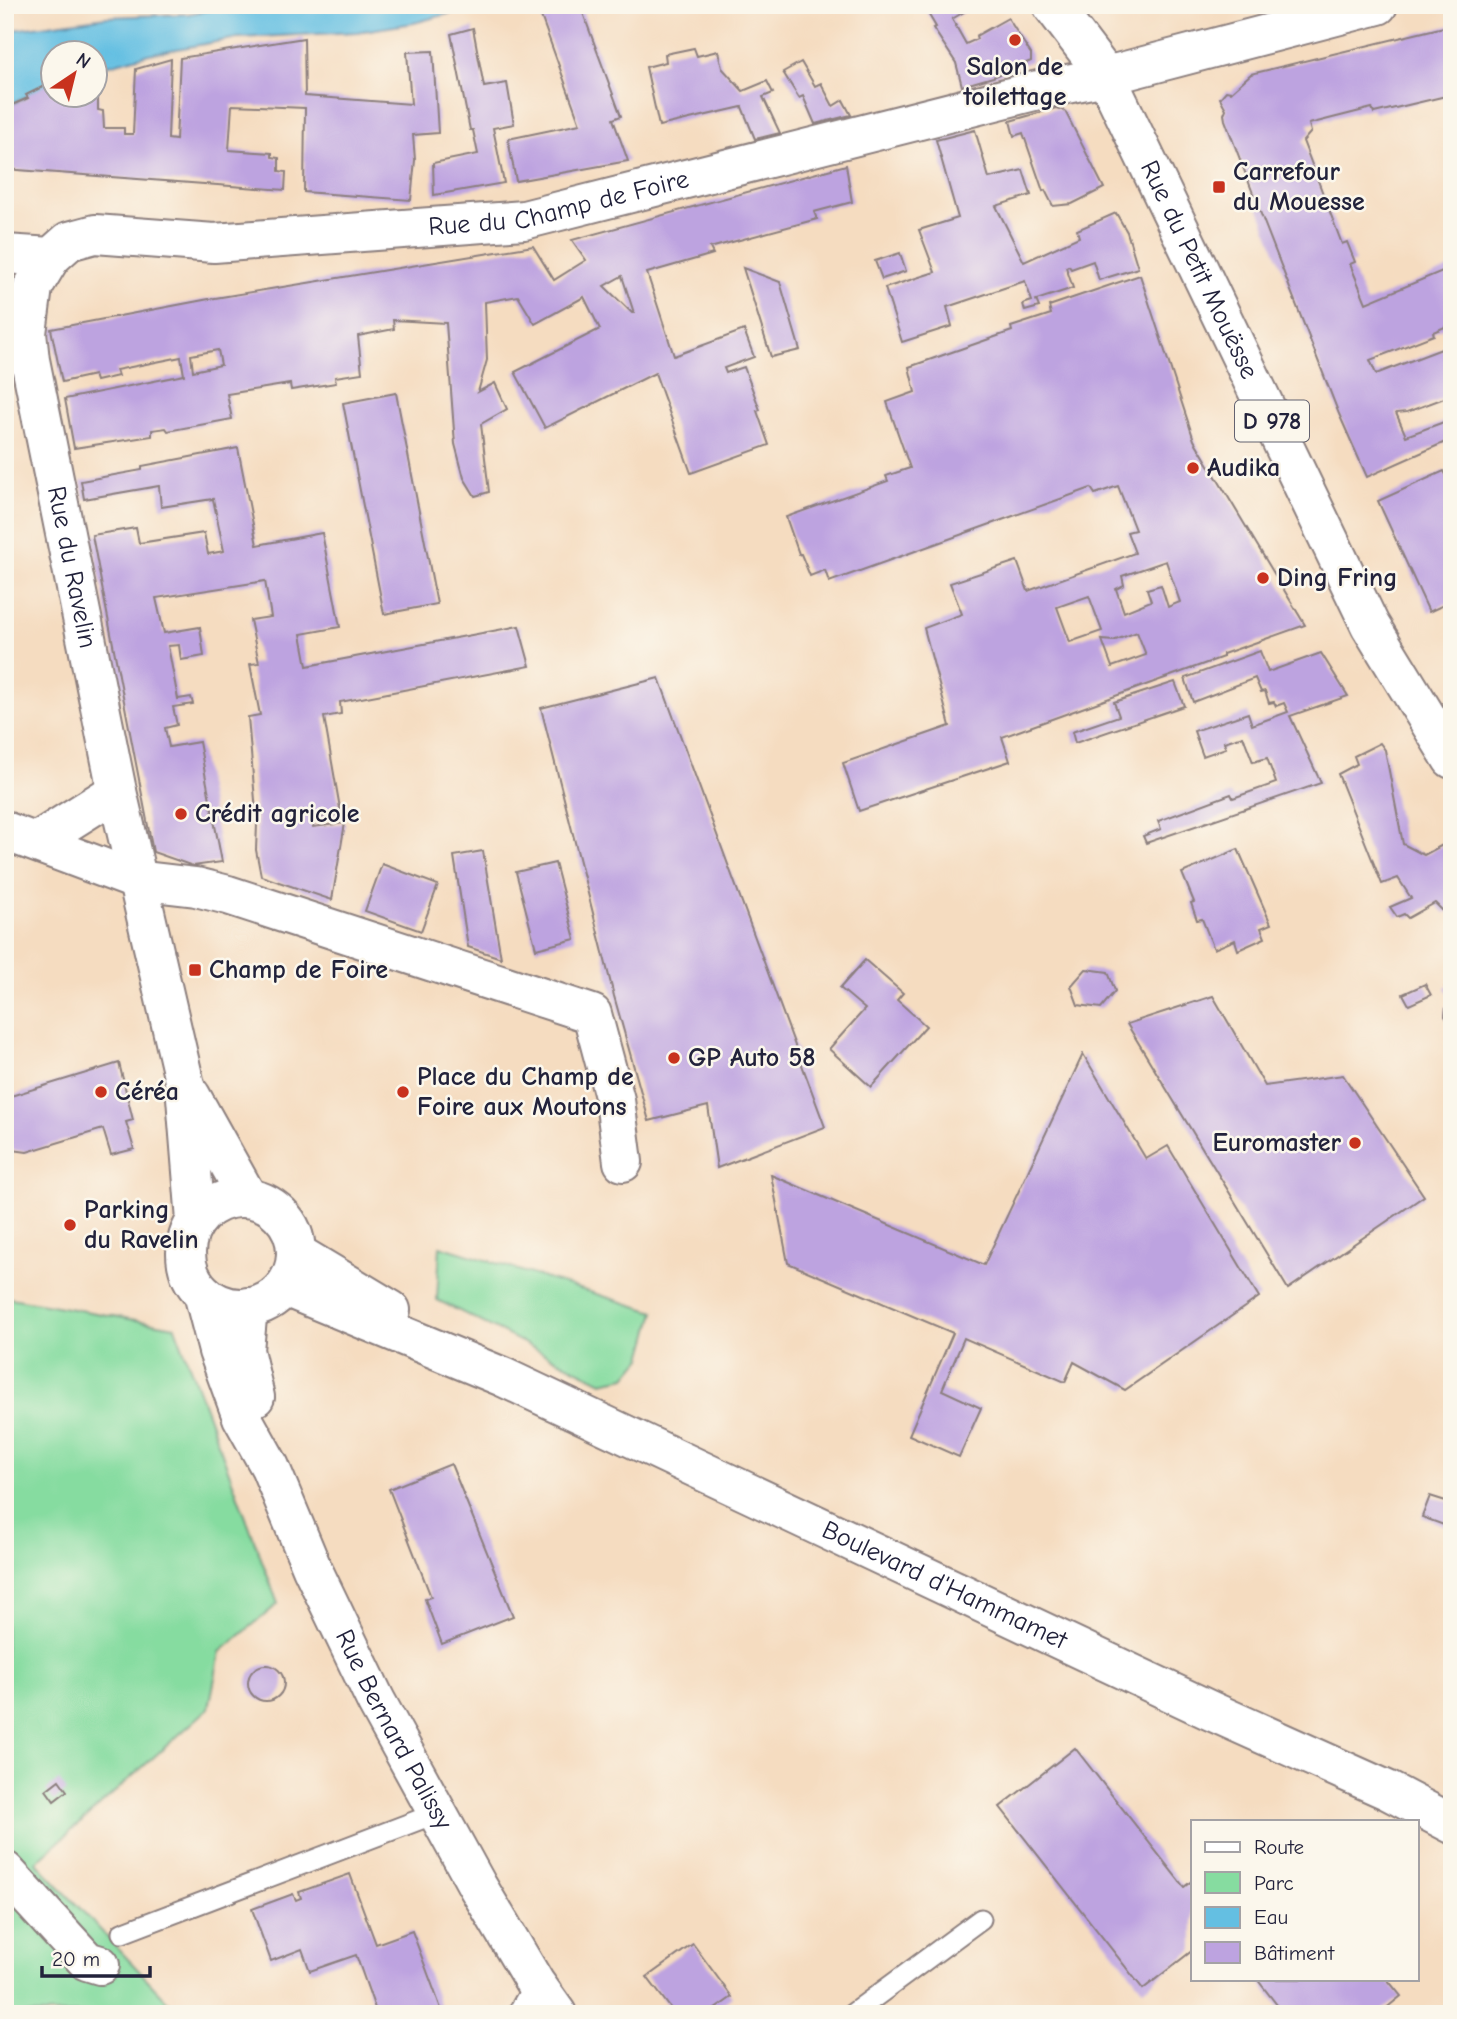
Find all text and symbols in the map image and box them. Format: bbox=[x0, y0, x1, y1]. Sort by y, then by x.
marker: Salon de toilettage bbox=[1007, 32, 1023, 48]
north arrow bbox=[38, 38, 108, 108]
text: N bbox=[72, 48, 95, 73]
place label: Salon de toilettage bbox=[962, 52, 1067, 112]
street label: Rue du Petit Mouësse bbox=[1134, 156, 1264, 384]
place label: Carrefour du Mouesse bbox=[1233, 157, 1365, 217]
street label: Rue du Champ de Foire bbox=[427, 164, 692, 242]
marker: Carrefour du Mouesse bbox=[1211, 179, 1227, 195]
road number: D 978 bbox=[1235, 400, 1309, 442]
place label: Audika bbox=[1207, 453, 1280, 483]
marker: Audika bbox=[1185, 460, 1201, 476]
street label: Rue du Ravelin bbox=[41, 484, 103, 651]
place label: Ding Fring bbox=[1277, 563, 1397, 593]
marker: Ding Fring bbox=[1255, 570, 1271, 586]
place label: Crédit agricole bbox=[195, 799, 360, 829]
marker: Crédit agricole bbox=[173, 806, 189, 822]
place label: Champ de Foire bbox=[209, 955, 388, 985]
marker: Champ de Foire bbox=[187, 962, 203, 978]
place label: GP Auto 58 bbox=[688, 1043, 816, 1073]
marker: GP Auto 58 bbox=[666, 1050, 682, 1066]
place label: Place du Champ de Foire aux Moutons bbox=[417, 1062, 634, 1122]
place label: Céréa bbox=[115, 1077, 179, 1107]
marker: Céréa bbox=[93, 1084, 109, 1100]
marker: Place du Champ de Foire aux Moutons bbox=[395, 1084, 411, 1100]
place label: Euromaster bbox=[1212, 1128, 1342, 1158]
marker: Euromaster bbox=[1347, 1135, 1363, 1151]
place label: Parking du Ravelin bbox=[84, 1195, 199, 1255]
marker: Parking du Ravelin bbox=[62, 1217, 78, 1233]
street label: Boulevard d'Hammamet bbox=[817, 1515, 1073, 1656]
street label: Rue Bernard Palissy bbox=[329, 1625, 459, 1835]
legend bbox=[1191, 1820, 1418, 1980]
text: Route bbox=[1254, 1835, 1304, 1859]
text: Parc bbox=[1254, 1871, 1294, 1895]
text: Eau bbox=[1254, 1905, 1288, 1929]
scale bar bbox=[42, 1935, 150, 1979]
text: Bâtiment bbox=[1254, 1941, 1335, 1965]
text: 20 m bbox=[52, 1947, 100, 1971]

